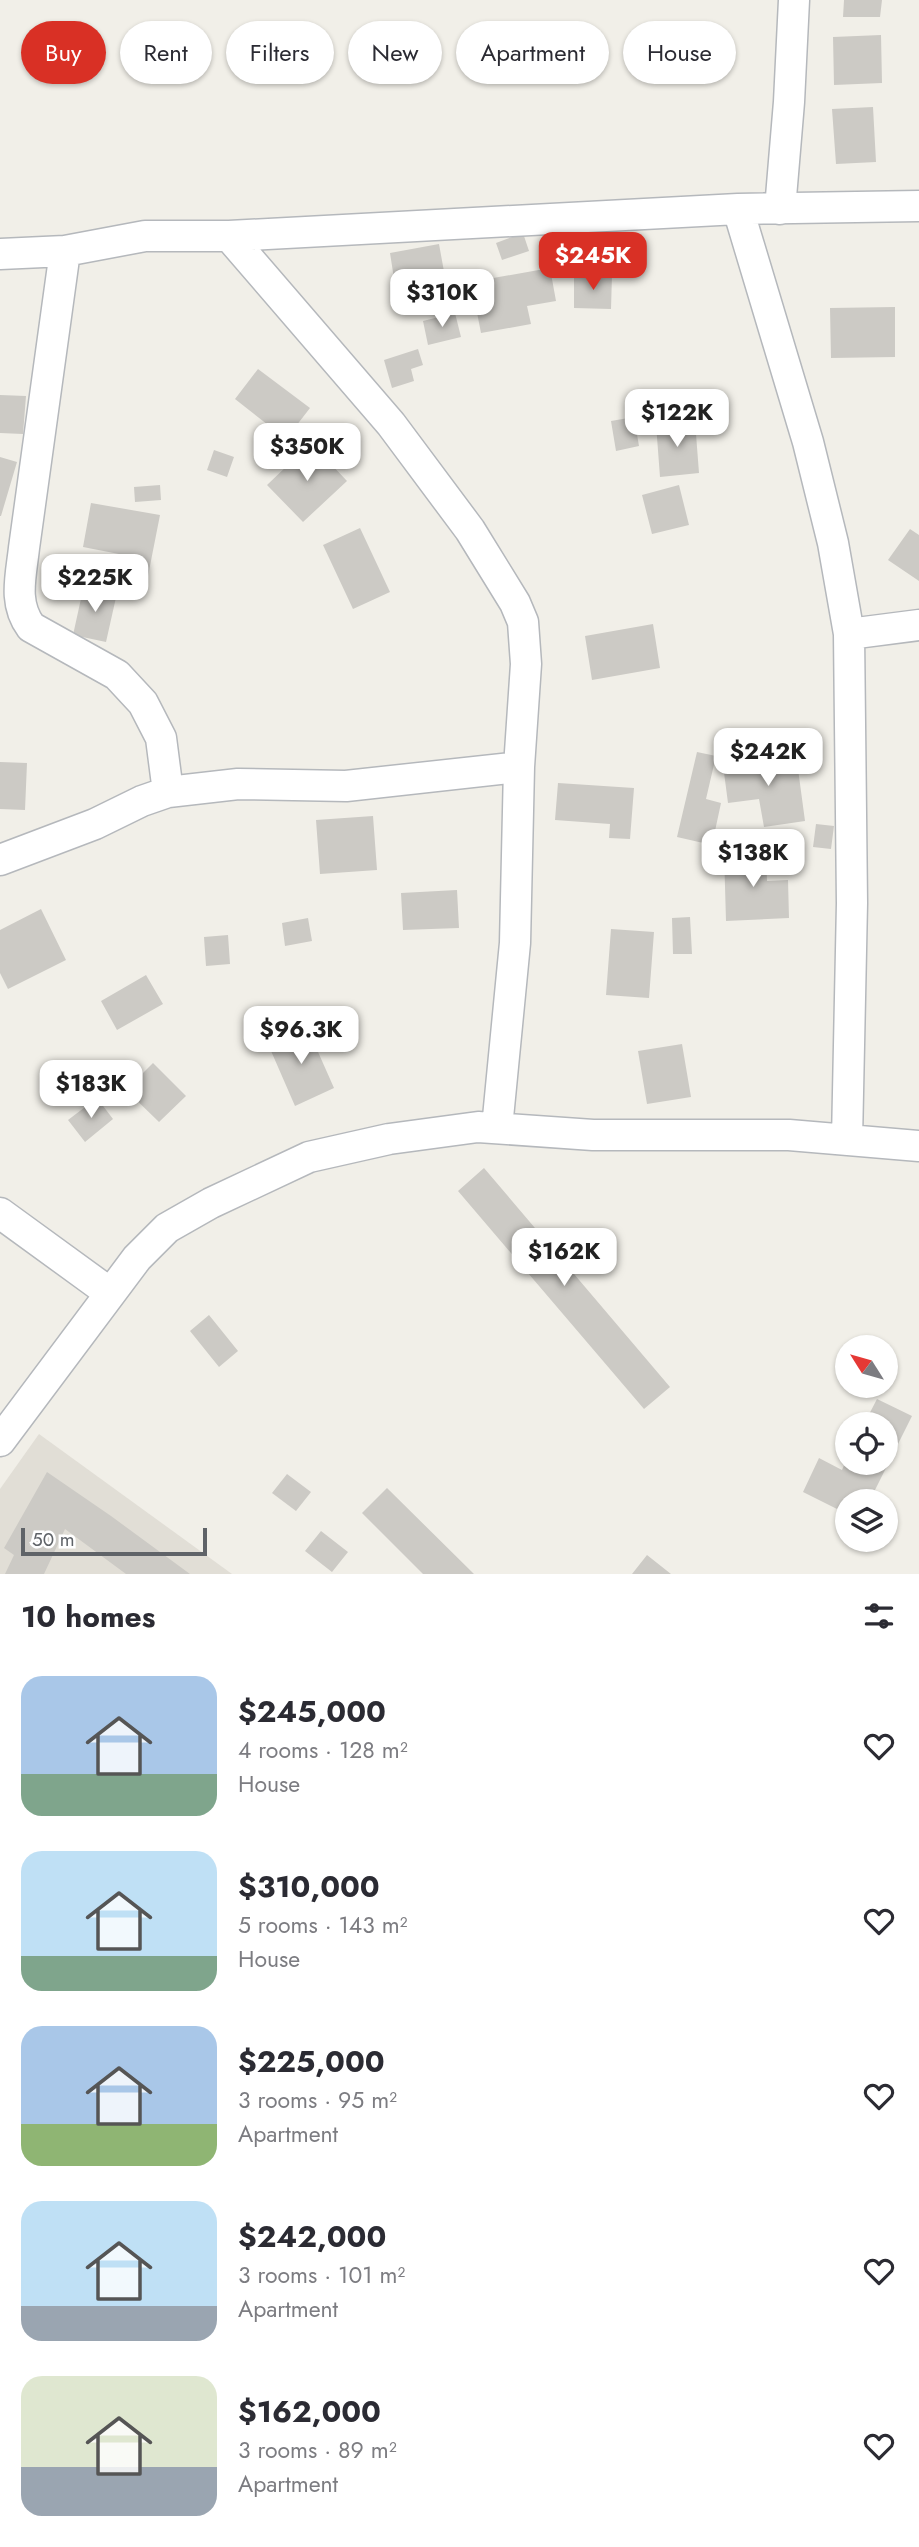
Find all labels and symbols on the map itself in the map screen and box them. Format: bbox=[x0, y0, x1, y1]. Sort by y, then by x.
pin: $245K bbox=[544, 232, 642, 292]
pin: $310K bbox=[393, 270, 491, 329]
pin: $122K bbox=[628, 390, 726, 449]
pin: $350K bbox=[258, 424, 356, 483]
pin: $225K bbox=[46, 554, 144, 614]
pin: $242K bbox=[719, 728, 817, 788]
pin: $138K bbox=[704, 830, 802, 889]
pin: $96.3K bbox=[244, 1006, 358, 1066]
pin: $183K bbox=[42, 1060, 140, 1120]
pin: $162K bbox=[515, 1228, 613, 1288]
north arrow bbox=[835, 1335, 898, 1398]
scale bar bbox=[21, 1525, 206, 1557]

